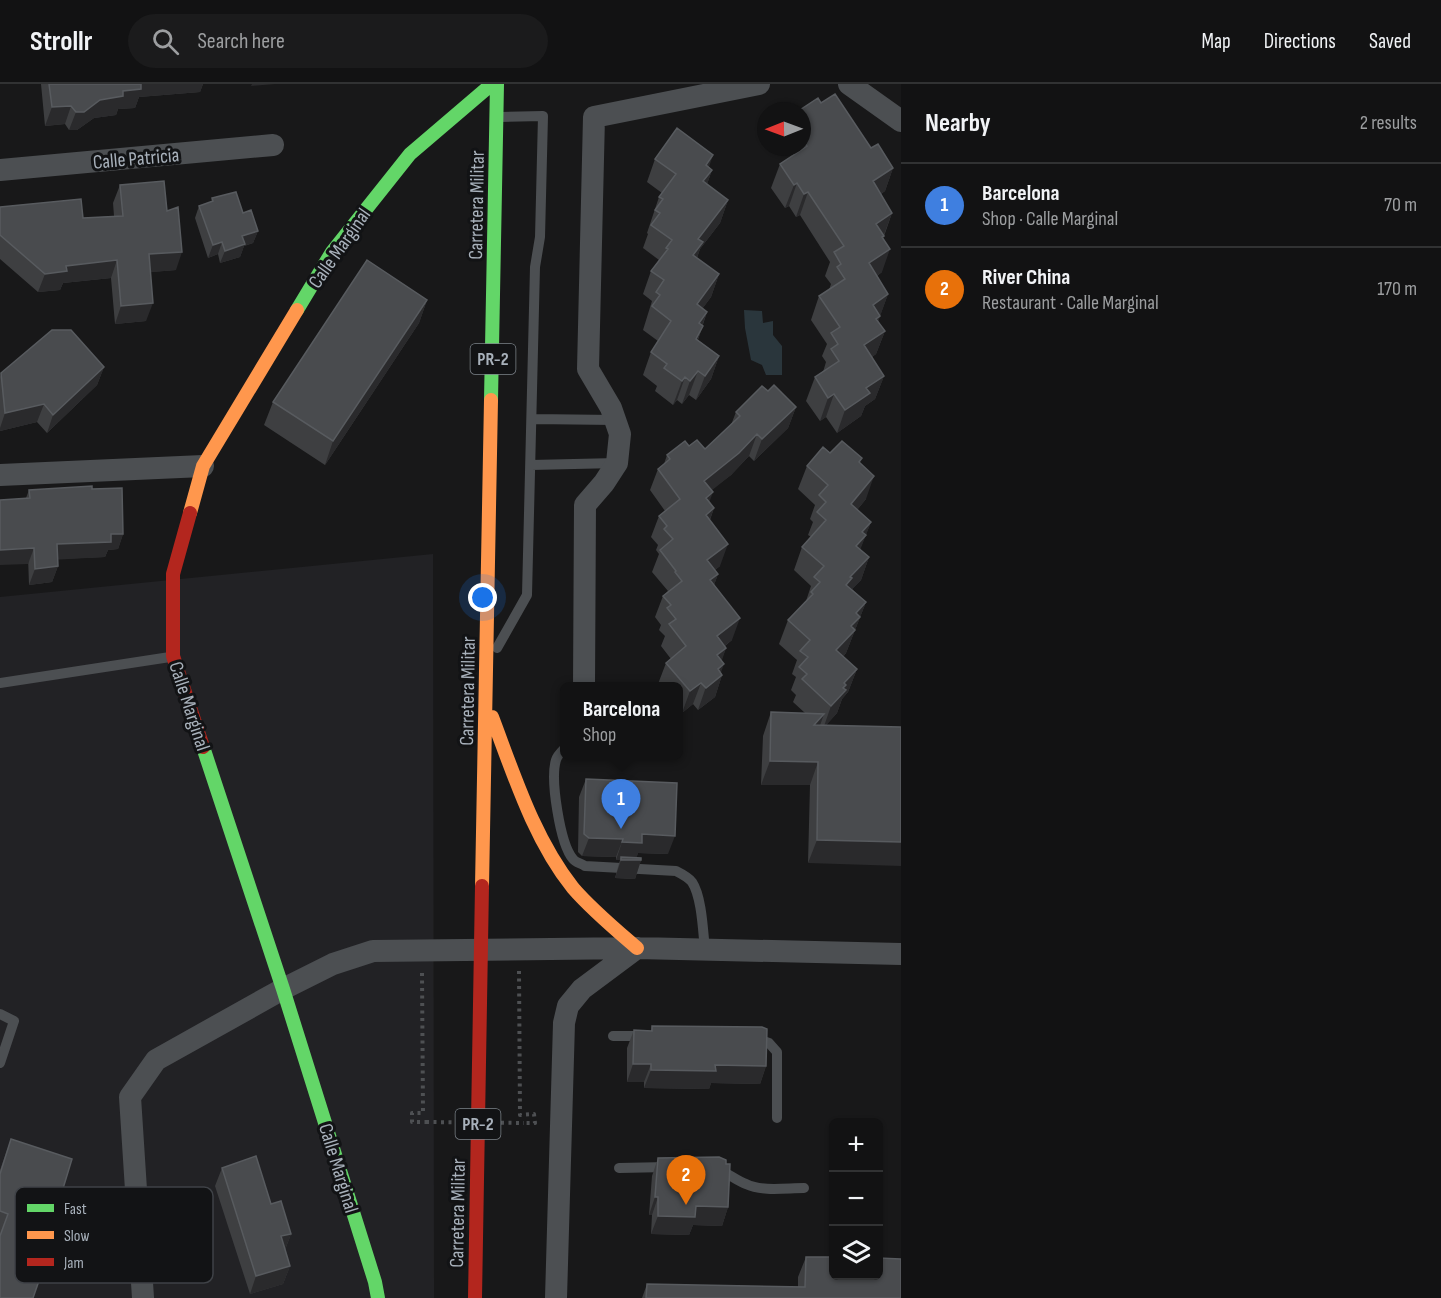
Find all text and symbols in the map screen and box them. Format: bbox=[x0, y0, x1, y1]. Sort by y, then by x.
search box bbox=[128, 14, 548, 68]
text: Strollr bbox=[30, 25, 92, 58]
icon: search bbox=[149, 25, 182, 58]
text: Search here bbox=[197, 28, 285, 55]
text: Map bbox=[1201, 29, 1231, 54]
text: Directions bbox=[1264, 29, 1336, 54]
text: Saved bbox=[1369, 29, 1411, 54]
north arrow bbox=[757, 102, 811, 156]
text: Nearby bbox=[925, 108, 991, 139]
text: 2 results bbox=[1360, 111, 1417, 135]
street label: Calle Patricia bbox=[92, 143, 180, 175]
street label: Carretera Militar bbox=[464, 150, 490, 260]
text: Barcelona bbox=[982, 180, 1060, 207]
text: 1 bbox=[941, 193, 948, 217]
text: 70 m bbox=[1384, 193, 1417, 217]
street label: Calle Marginal bbox=[304, 204, 376, 293]
text: Shop · Calle Marginal bbox=[982, 207, 1118, 231]
text: River China bbox=[982, 264, 1070, 291]
text: 2 bbox=[940, 277, 949, 301]
text: 170 m bbox=[1377, 277, 1417, 301]
text: Restaurant · Calle Marginal bbox=[982, 291, 1159, 315]
road number: PR-2 bbox=[470, 344, 516, 374]
your location bbox=[468, 583, 497, 612]
street label: Carretera Militar bbox=[455, 636, 481, 746]
street label: Calle Marginal bbox=[163, 659, 215, 754]
popup bbox=[560, 682, 683, 760]
text: Barcelona bbox=[583, 696, 660, 723]
text: Shop bbox=[583, 723, 616, 747]
pin: 1 bbox=[602, 780, 640, 829]
road number: PR-2 bbox=[456, 1109, 500, 1139]
map controls bbox=[829, 1118, 883, 1280]
button: + bbox=[829, 1118, 883, 1172]
street label: Calle Marginal bbox=[313, 1121, 363, 1216]
pin: 2 bbox=[666, 1156, 706, 1205]
street label: Carretera Militar bbox=[445, 1158, 471, 1268]
button: − bbox=[829, 1172, 883, 1226]
legend bbox=[15, 1187, 213, 1283]
text: Fast bbox=[64, 1200, 87, 1219]
button: layers bbox=[829, 1226, 883, 1280]
text: Slow bbox=[64, 1227, 89, 1246]
text: Jam bbox=[63, 1254, 84, 1273]

